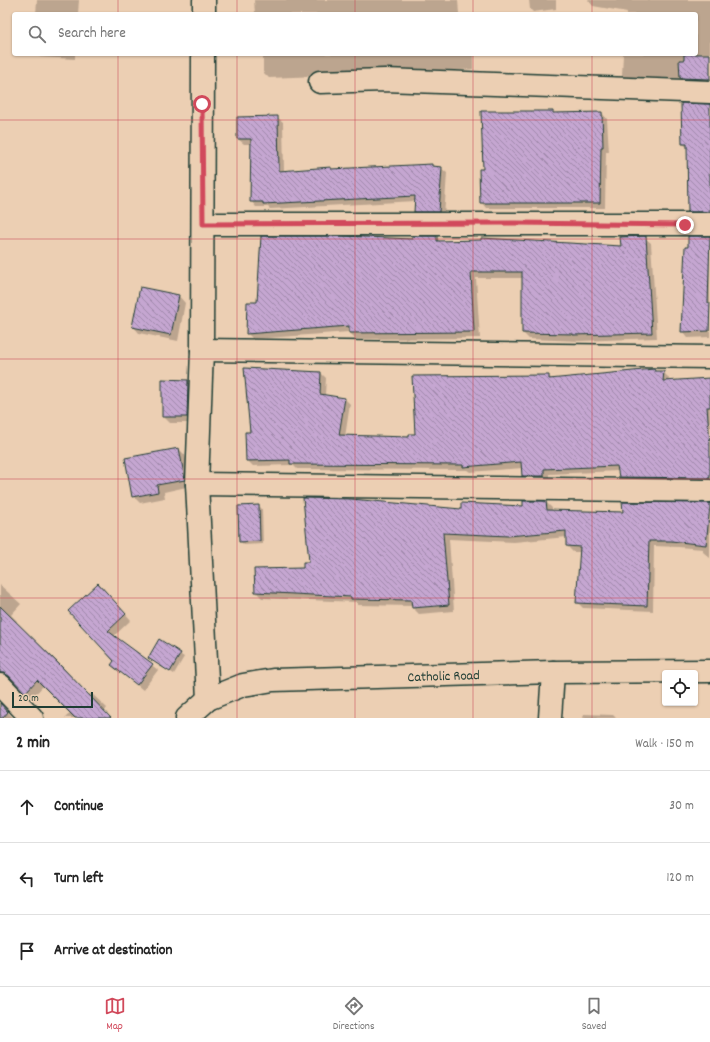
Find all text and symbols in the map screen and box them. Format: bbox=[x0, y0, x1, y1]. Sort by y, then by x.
search box bbox=[12, 12, 698, 56]
icon: search bbox=[26, 23, 48, 45]
text: Search here bbox=[58, 23, 126, 45]
route start bbox=[193, 95, 211, 113]
route end bbox=[676, 216, 694, 234]
street label: Catholic Road bbox=[407, 666, 480, 688]
map controls bbox=[662, 670, 698, 706]
button: locate bbox=[662, 670, 698, 706]
scale bar bbox=[12, 690, 93, 709]
text: 20 m bbox=[18, 691, 39, 707]
text: 2 min bbox=[16, 732, 50, 756]
text: Walk · 150 m bbox=[635, 735, 694, 754]
icon: ahead bbox=[16, 796, 38, 818]
text: Continue bbox=[54, 796, 103, 818]
text: 30 m bbox=[669, 797, 694, 816]
icon: left bbox=[16, 868, 38, 890]
text: Turn left bbox=[54, 868, 103, 890]
text: 120 m bbox=[666, 869, 694, 888]
icon: arrive bbox=[16, 940, 38, 962]
text: Arrive at destination bbox=[54, 940, 172, 962]
tab: Map bbox=[104, 995, 126, 1035]
tab: Directions bbox=[333, 995, 375, 1035]
tab: Saved bbox=[582, 995, 606, 1035]

